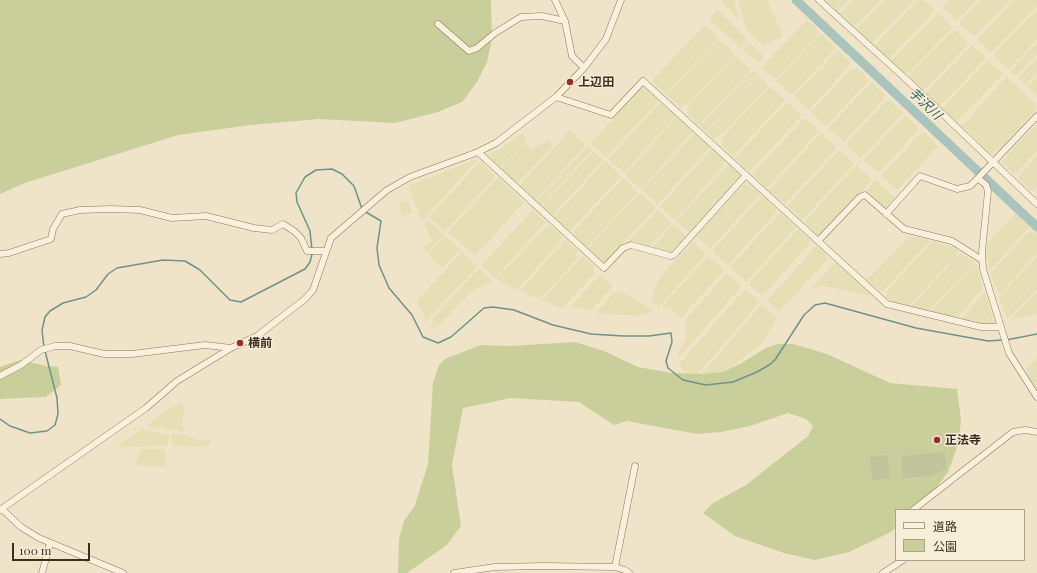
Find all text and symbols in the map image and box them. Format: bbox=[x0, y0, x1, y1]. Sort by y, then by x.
place label: 上辺田 bbox=[578, 75, 614, 89]
marker: 上辺田 bbox=[565, 77, 575, 87]
water label: 芋沢川 bbox=[905, 85, 945, 123]
place label: 横前 bbox=[248, 336, 272, 350]
marker: 横前 bbox=[235, 338, 245, 348]
place label: 正法寺 bbox=[945, 433, 981, 447]
marker: 正法寺 bbox=[932, 435, 942, 445]
legend bbox=[895, 509, 1025, 561]
text: 道路 bbox=[933, 518, 957, 534]
scale bar bbox=[14, 535, 92, 561]
text: 公園 bbox=[933, 538, 957, 554]
text: 100 m bbox=[19, 542, 51, 558]

